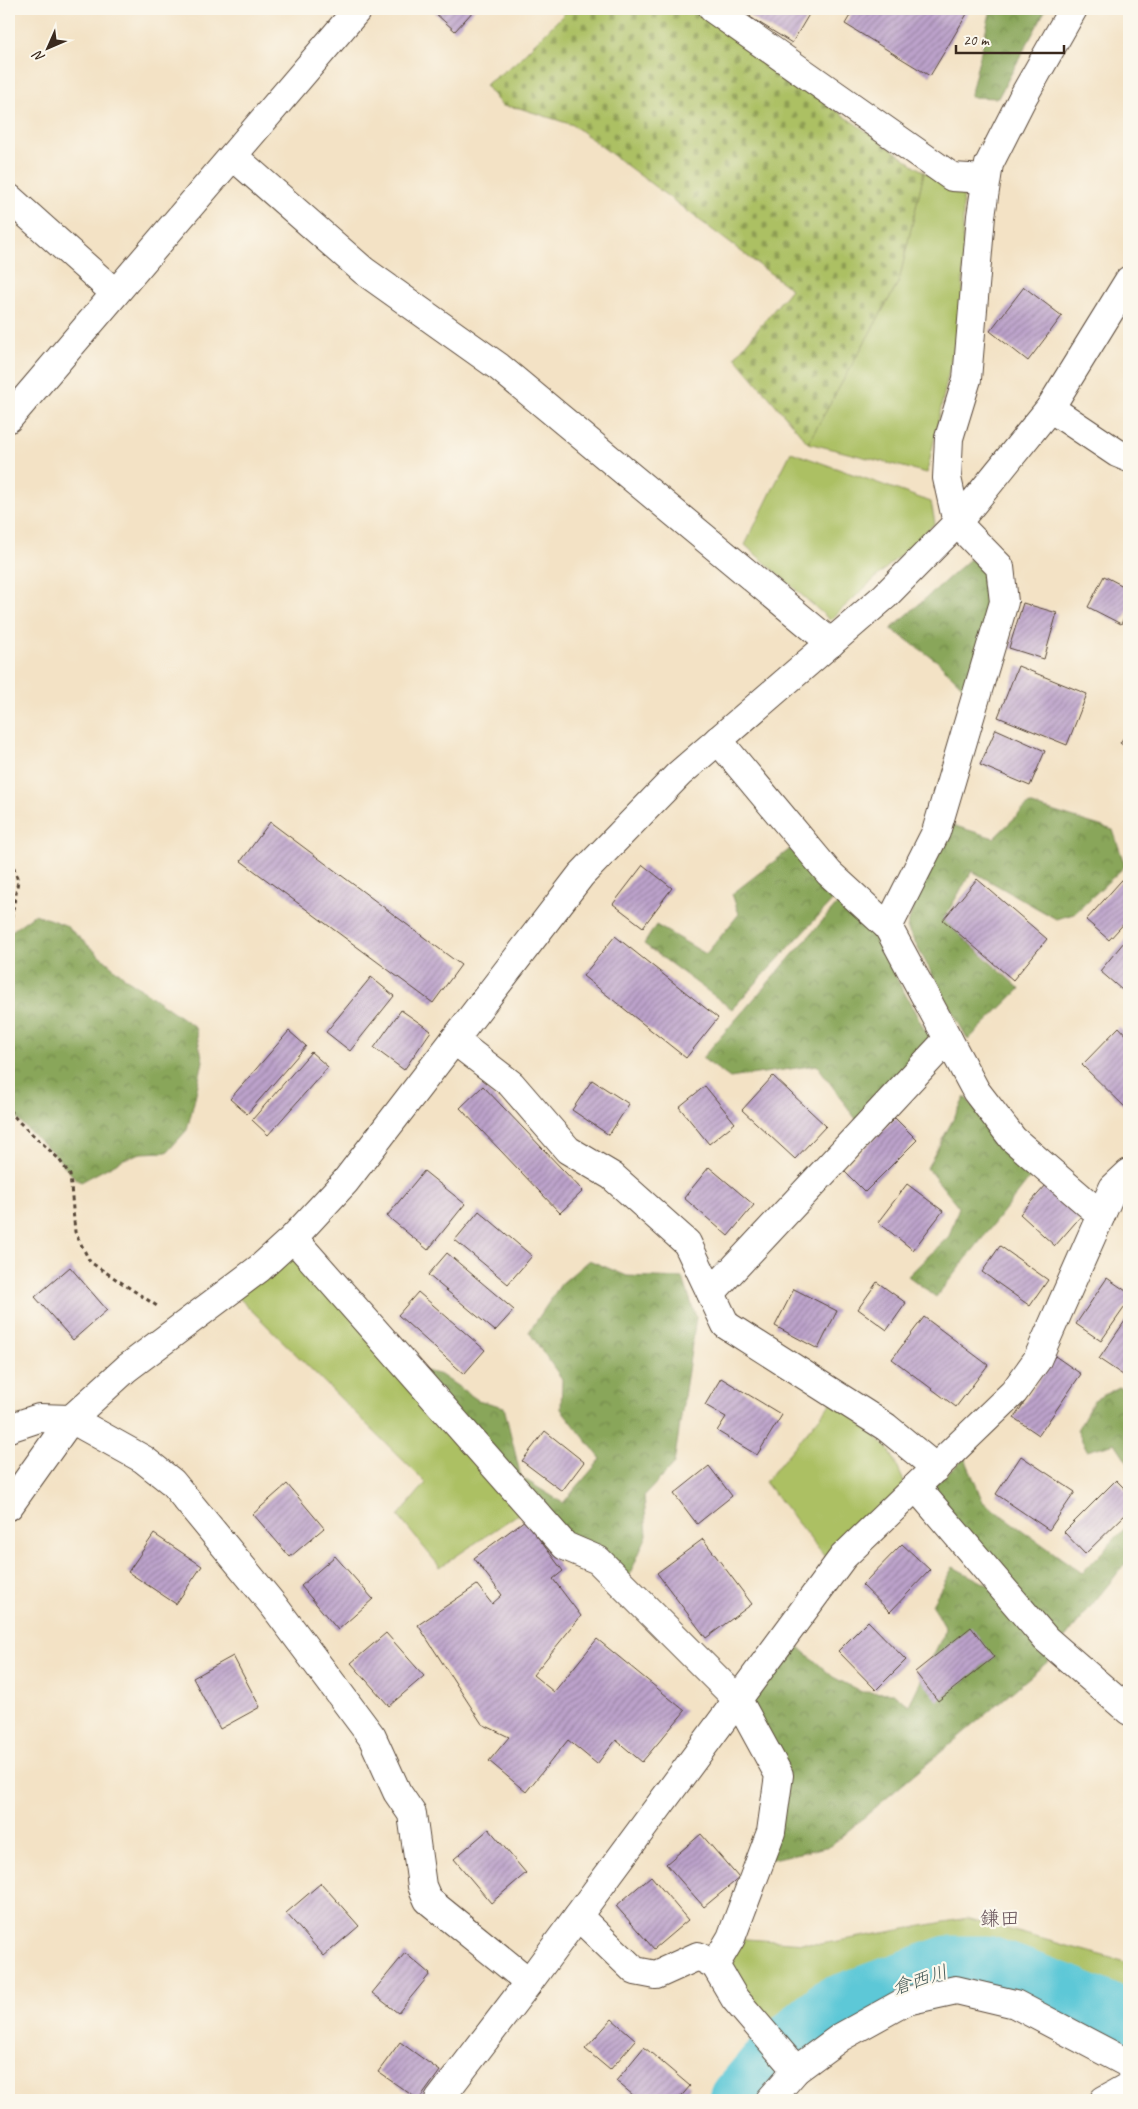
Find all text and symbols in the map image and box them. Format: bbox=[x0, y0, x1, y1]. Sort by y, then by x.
north arrow bbox=[22, 22, 72, 72]
scale bar bbox=[956, 22, 1063, 54]
text: 20 m bbox=[963, 31, 990, 50]
text: N bbox=[28, 46, 48, 66]
district label: 鎌田 bbox=[980, 1906, 1020, 1931]
water label: 倉西川 bbox=[889, 1960, 951, 2000]

